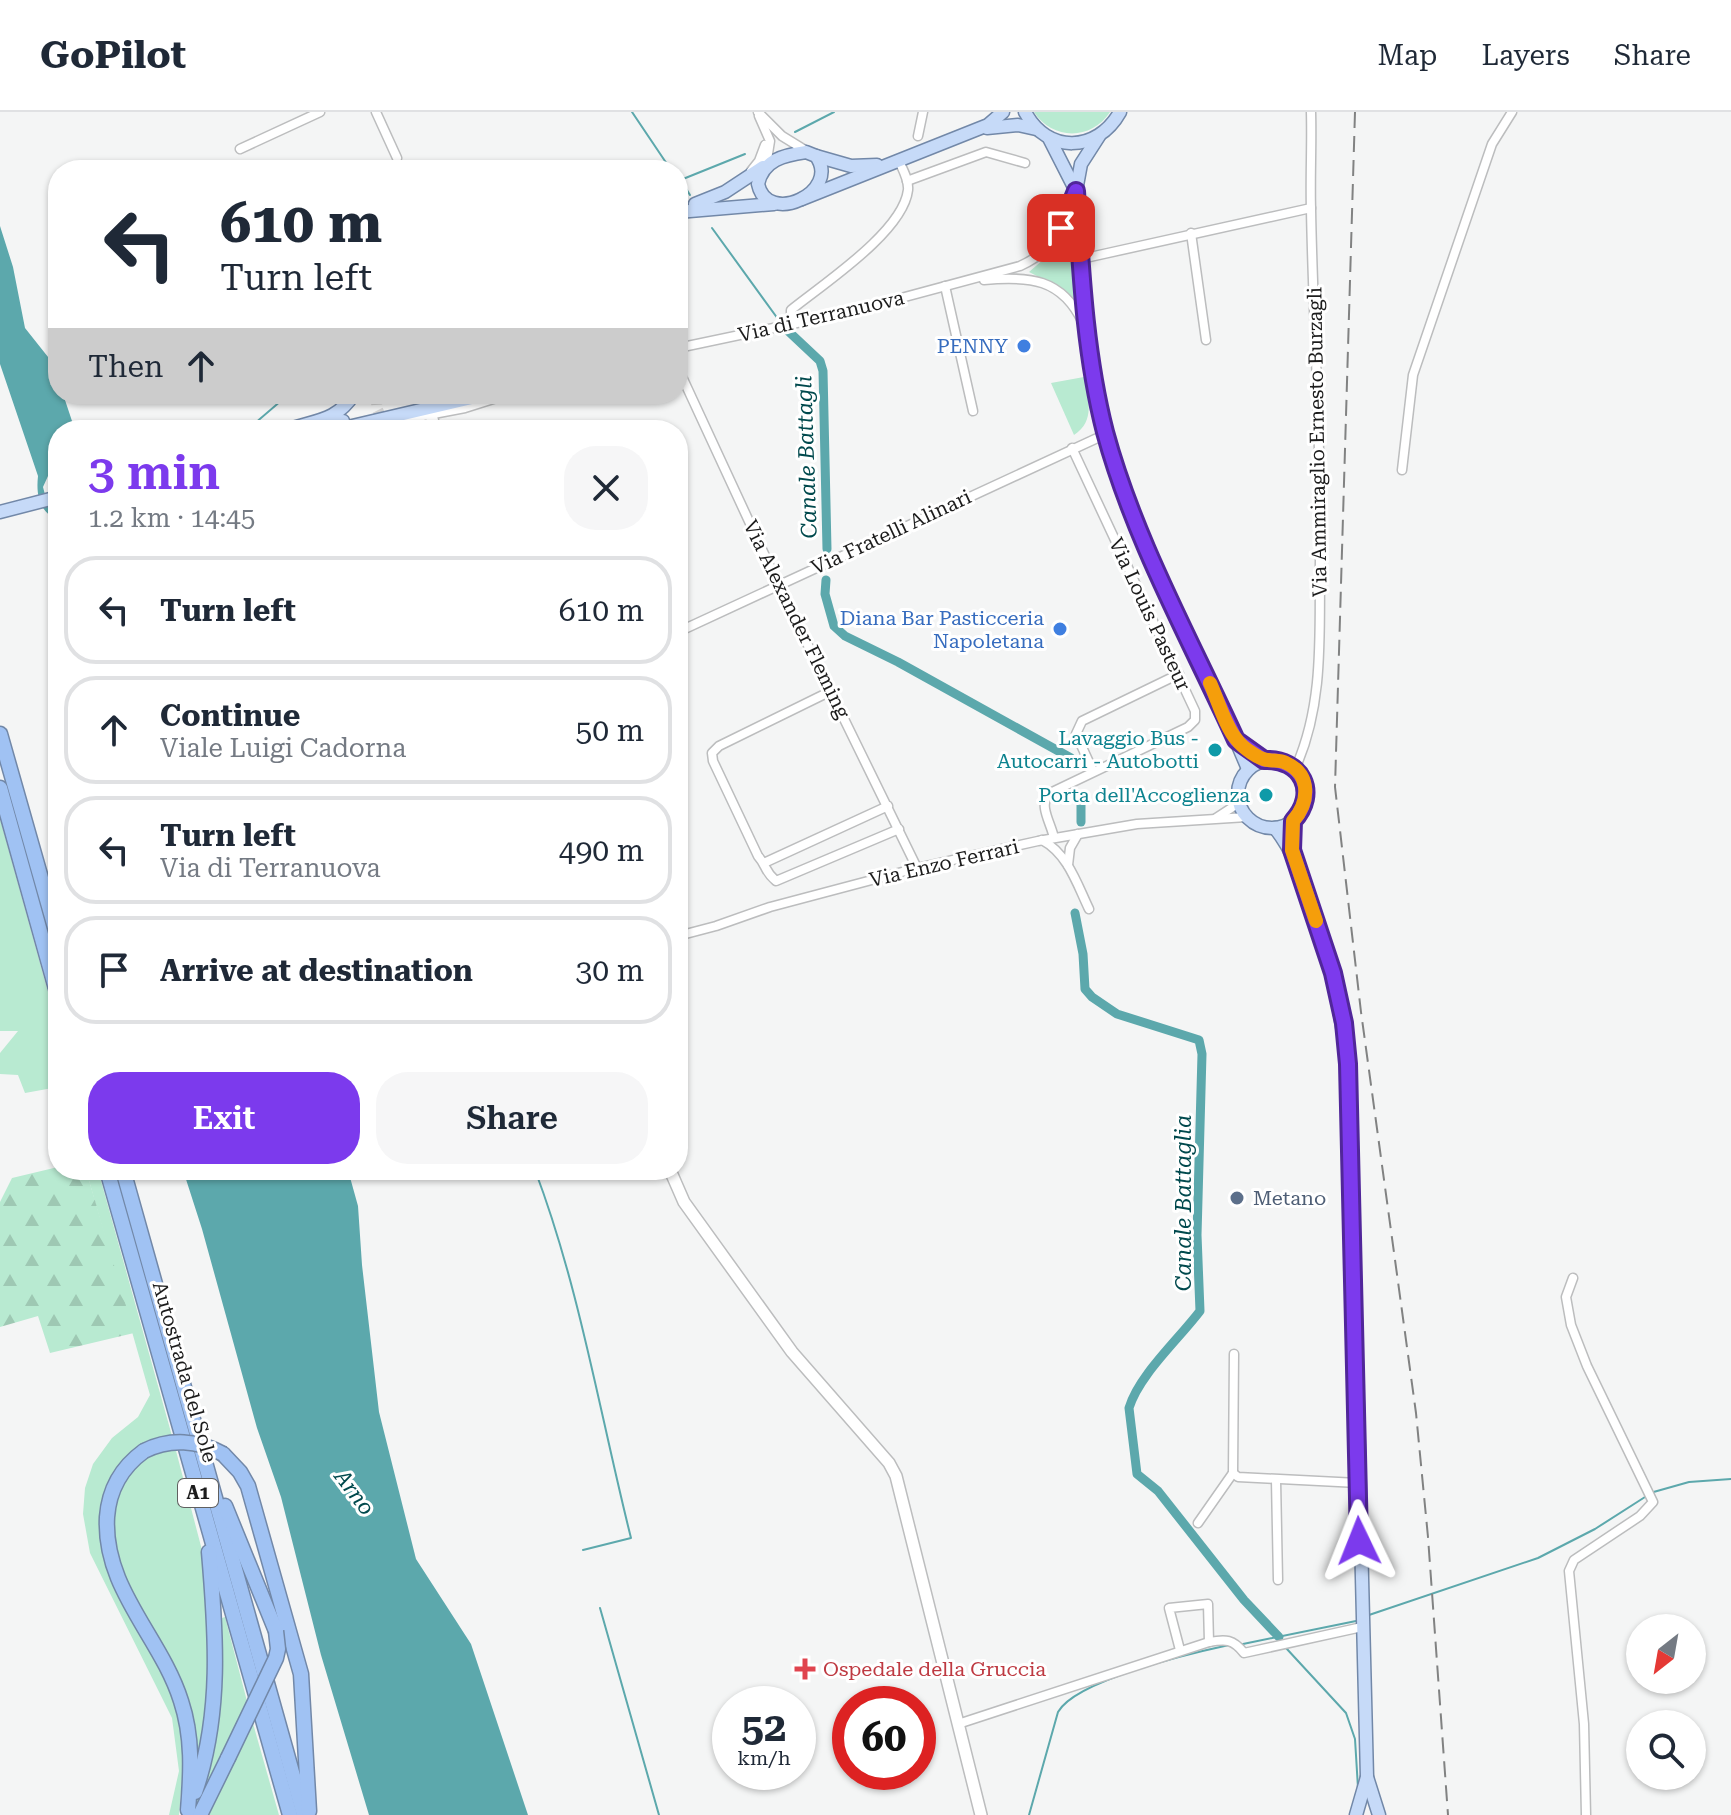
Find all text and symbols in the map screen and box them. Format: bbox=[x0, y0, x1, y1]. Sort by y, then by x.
text: GoPilot bbox=[40, 33, 186, 77]
text: Map bbox=[1378, 39, 1437, 72]
text: Layers bbox=[1481, 39, 1570, 72]
text: Share bbox=[1614, 39, 1691, 72]
text: 610 m bbox=[220, 190, 382, 256]
icon: left bbox=[88, 192, 192, 296]
pin bbox=[1027, 194, 1095, 262]
icon: arrive bbox=[1039, 206, 1083, 250]
text: Turn left bbox=[220, 257, 372, 299]
street label: Via di Terranuova bbox=[736, 285, 907, 347]
street label: Via Ammiraglio Ernesto Burzagli bbox=[1302, 287, 1332, 597]
place label: PENNY bbox=[937, 334, 1008, 358]
marker: PENNY bbox=[1015, 337, 1033, 355]
icon: ahead bbox=[179, 344, 223, 388]
text: Then bbox=[88, 349, 163, 384]
water label: Canale Battagli bbox=[791, 375, 822, 539]
text: 3 min bbox=[88, 445, 220, 501]
button: close bbox=[564, 446, 648, 530]
street label: Via Fratelli Alinari bbox=[807, 484, 975, 580]
text: 1.2 km · 14:45 bbox=[88, 503, 255, 533]
street label: Via Alexander Fleming bbox=[738, 516, 856, 723]
street label: Via Louis Pasteur bbox=[1104, 534, 1196, 694]
icon: left bbox=[92, 588, 136, 632]
text: Turn left bbox=[160, 593, 296, 628]
text: 610 m bbox=[559, 593, 644, 628]
place label: Diana Bar Pasticceria Napoletana bbox=[840, 606, 1044, 653]
marker: Diana Bar Pasticceria Napoletana bbox=[1051, 620, 1069, 638]
text: Continue bbox=[160, 698, 300, 733]
icon: ahead bbox=[92, 708, 136, 752]
text: 50 m bbox=[575, 713, 644, 748]
place label: Lavaggio Bus - Autocarri - Autobotti bbox=[997, 726, 1199, 773]
text: Viale Luigi Cadorna bbox=[160, 733, 406, 763]
marker: Lavaggio Bus - Autocarri - Autobotti bbox=[1206, 741, 1224, 759]
place label: Porta dell'Accoglienza bbox=[1038, 783, 1250, 807]
marker: Porta dell'Accoglienza bbox=[1257, 786, 1275, 804]
text: Turn left bbox=[160, 818, 296, 853]
icon: left bbox=[92, 828, 136, 872]
text: 490 m bbox=[559, 833, 644, 868]
street label: Via Enzo Ferrari bbox=[867, 834, 1021, 892]
text: Via di Terranuova bbox=[160, 853, 381, 883]
icon: arrive bbox=[92, 948, 136, 992]
text: Arrive at destination bbox=[160, 953, 473, 988]
text: 30 m bbox=[575, 953, 644, 988]
button: Exit bbox=[88, 1072, 360, 1164]
button: Share bbox=[376, 1072, 648, 1164]
water label: Canale Battaglia bbox=[1171, 1115, 1196, 1291]
place label: Metano bbox=[1253, 1186, 1326, 1210]
marker: Metano bbox=[1228, 1189, 1246, 1207]
street label: Autostrada del Sole bbox=[148, 1279, 222, 1465]
water label: Arno bbox=[328, 1463, 380, 1520]
road number: A1 bbox=[178, 1479, 218, 1507]
position arrow bbox=[1317, 1499, 1401, 1583]
north arrow bbox=[1626, 1614, 1706, 1694]
map controls bbox=[1626, 1614, 1706, 1790]
place label: Ospedale della Gruccia bbox=[823, 1657, 1046, 1681]
marker: Ospedale della Gruccia bbox=[794, 1658, 816, 1680]
speed limit sign: 60 bbox=[832, 1686, 936, 1790]
text: 52 bbox=[742, 1704, 786, 1751]
button: search bbox=[1626, 1710, 1706, 1790]
text: km/h bbox=[737, 1746, 791, 1770]

